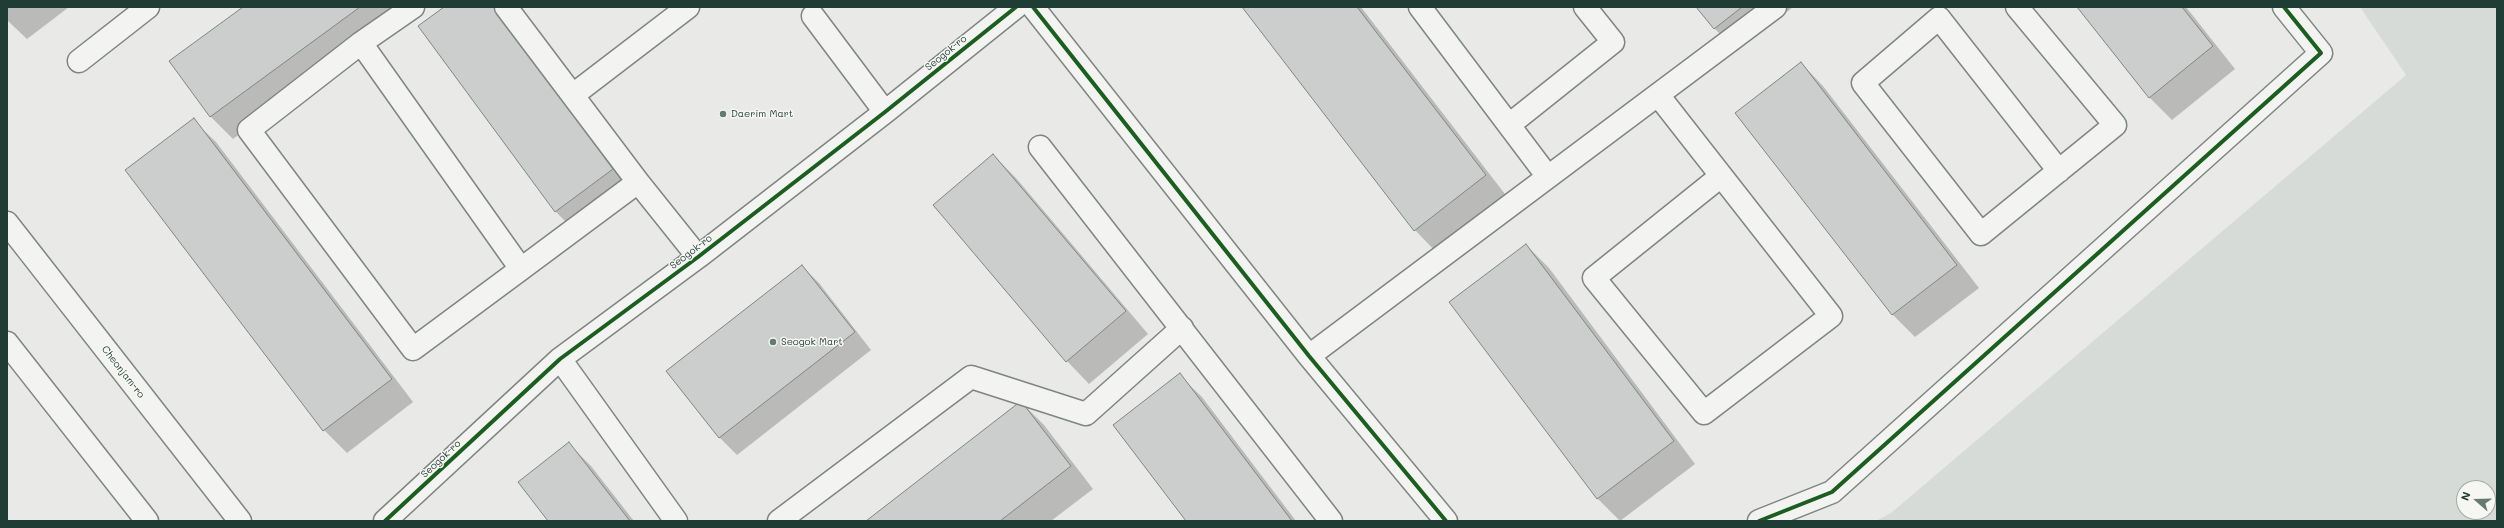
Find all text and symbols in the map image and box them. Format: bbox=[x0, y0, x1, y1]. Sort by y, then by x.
street label: Seogok-ro bbox=[923, 33, 969, 73]
place label: Daerim Mart bbox=[731, 108, 793, 120]
marker: Daerim Mart bbox=[718, 109, 728, 119]
street label: Seogok-ro bbox=[667, 232, 715, 272]
place label: Seogok Mart bbox=[781, 336, 843, 348]
marker: Seogok Mart bbox=[768, 337, 778, 347]
street label: Cheonjam-ro bbox=[99, 343, 147, 401]
street label: Seogok-ro bbox=[419, 438, 463, 480]
north arrow bbox=[2456, 480, 2496, 520]
text: N bbox=[2457, 490, 2474, 503]

